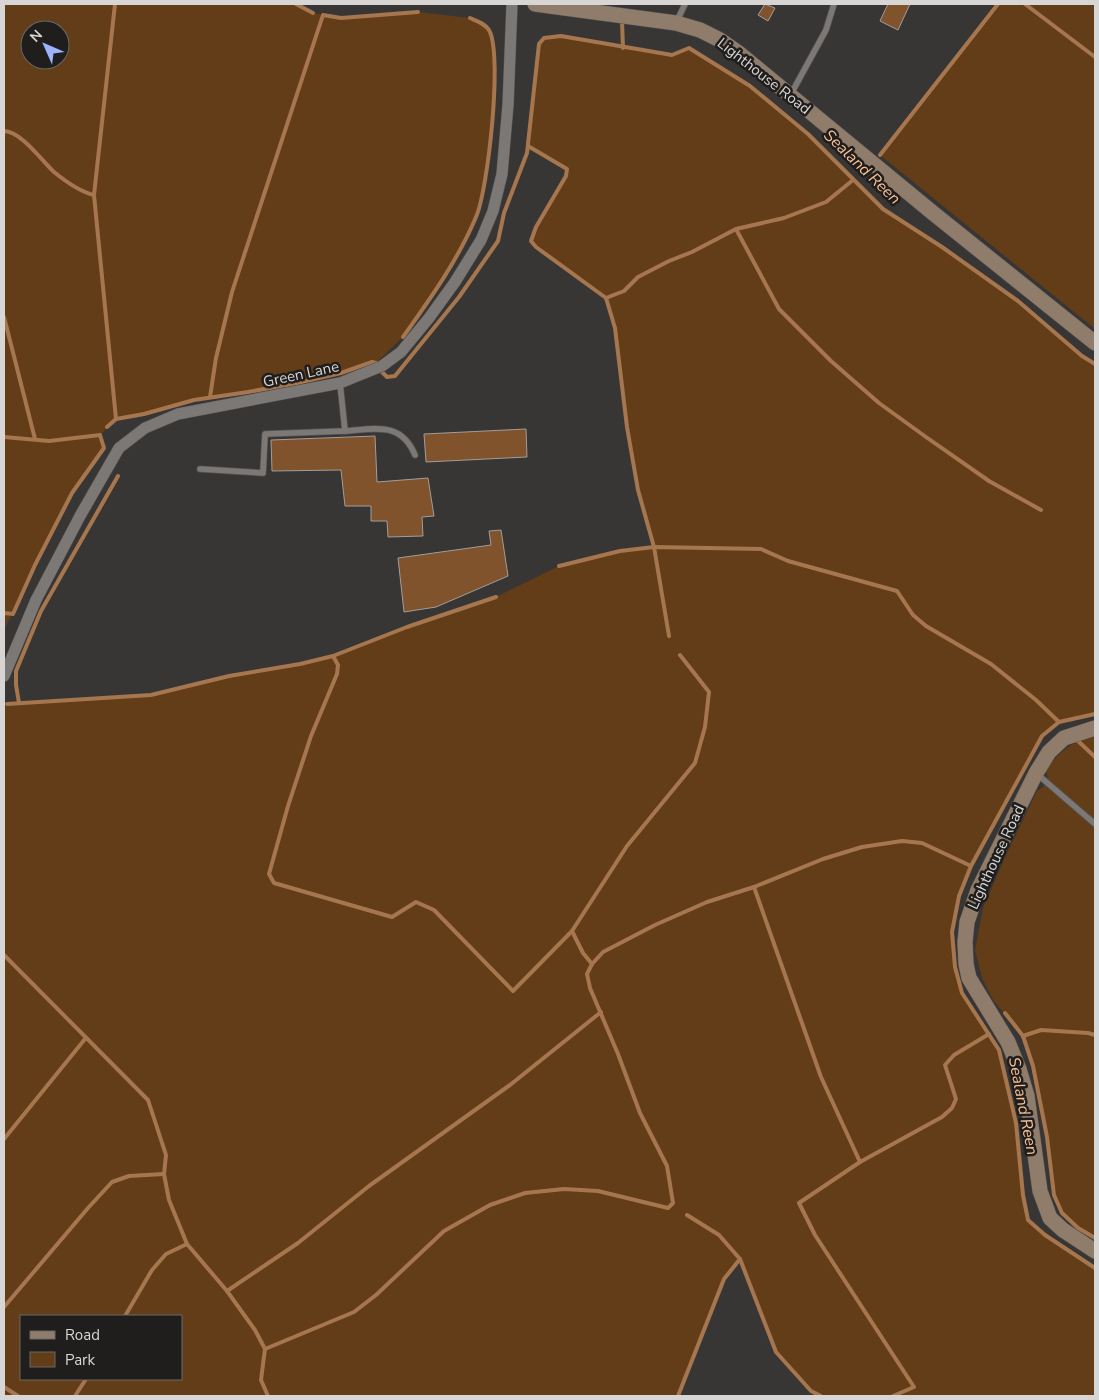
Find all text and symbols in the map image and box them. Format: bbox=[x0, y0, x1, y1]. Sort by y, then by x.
north arrow bbox=[20, 20, 70, 70]
text: N bbox=[26, 26, 47, 47]
street label: Lighthouse Road bbox=[713, 33, 815, 119]
water label: Sealand Reen bbox=[819, 125, 905, 209]
street label: Green Lane bbox=[261, 356, 341, 392]
street label: Lighthouse Road bbox=[963, 801, 1029, 913]
water label: Sealand Reen bbox=[1003, 1055, 1043, 1157]
legend bbox=[20, 1315, 182, 1380]
text: Road bbox=[65, 1325, 100, 1345]
text: Park bbox=[65, 1350, 95, 1370]

